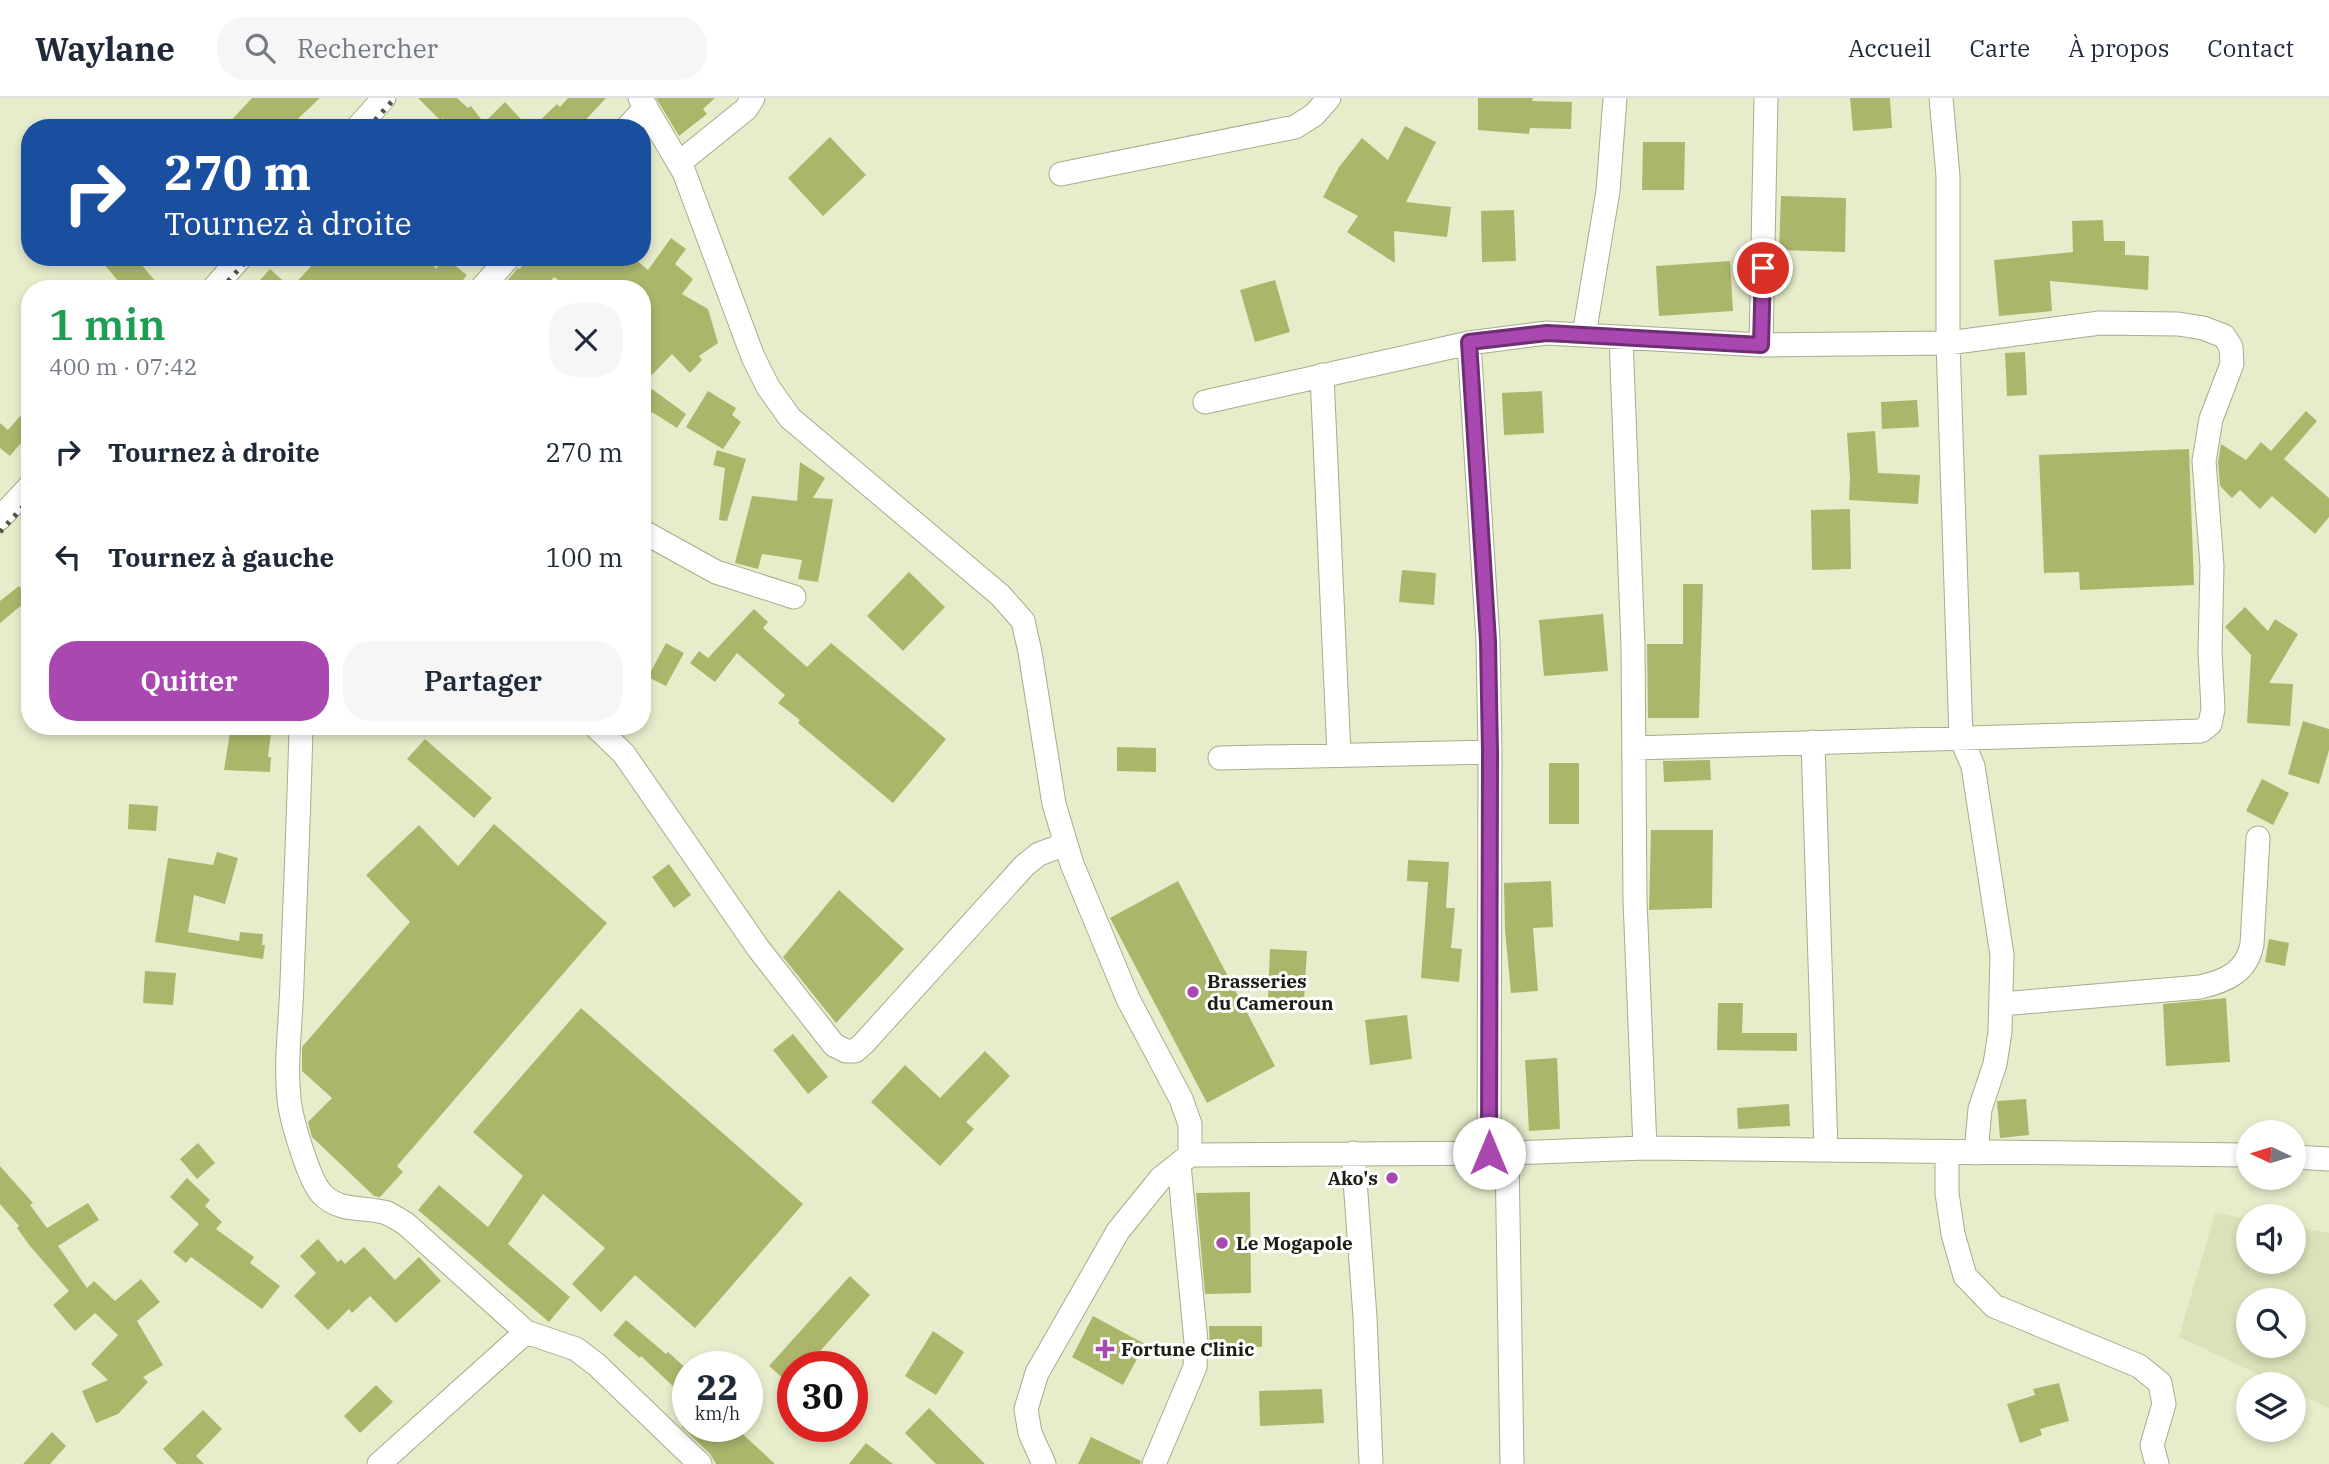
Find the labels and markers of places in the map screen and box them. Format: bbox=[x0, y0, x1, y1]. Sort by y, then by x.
pin bbox=[1733, 238, 1793, 298]
place label: Brasseries du Cameroun bbox=[1207, 969, 1334, 1015]
marker: Brasseries du Cameroun bbox=[1185, 984, 1201, 1000]
place label: Ako's bbox=[1328, 1166, 1378, 1190]
marker: Ako's bbox=[1384, 1170, 1400, 1186]
place label: Le Mogapole bbox=[1236, 1231, 1353, 1255]
marker: Le Mogapole bbox=[1214, 1235, 1230, 1251]
place label: Fortune Clinic bbox=[1121, 1337, 1254, 1361]
marker: Fortune Clinic bbox=[1095, 1339, 1115, 1359]

